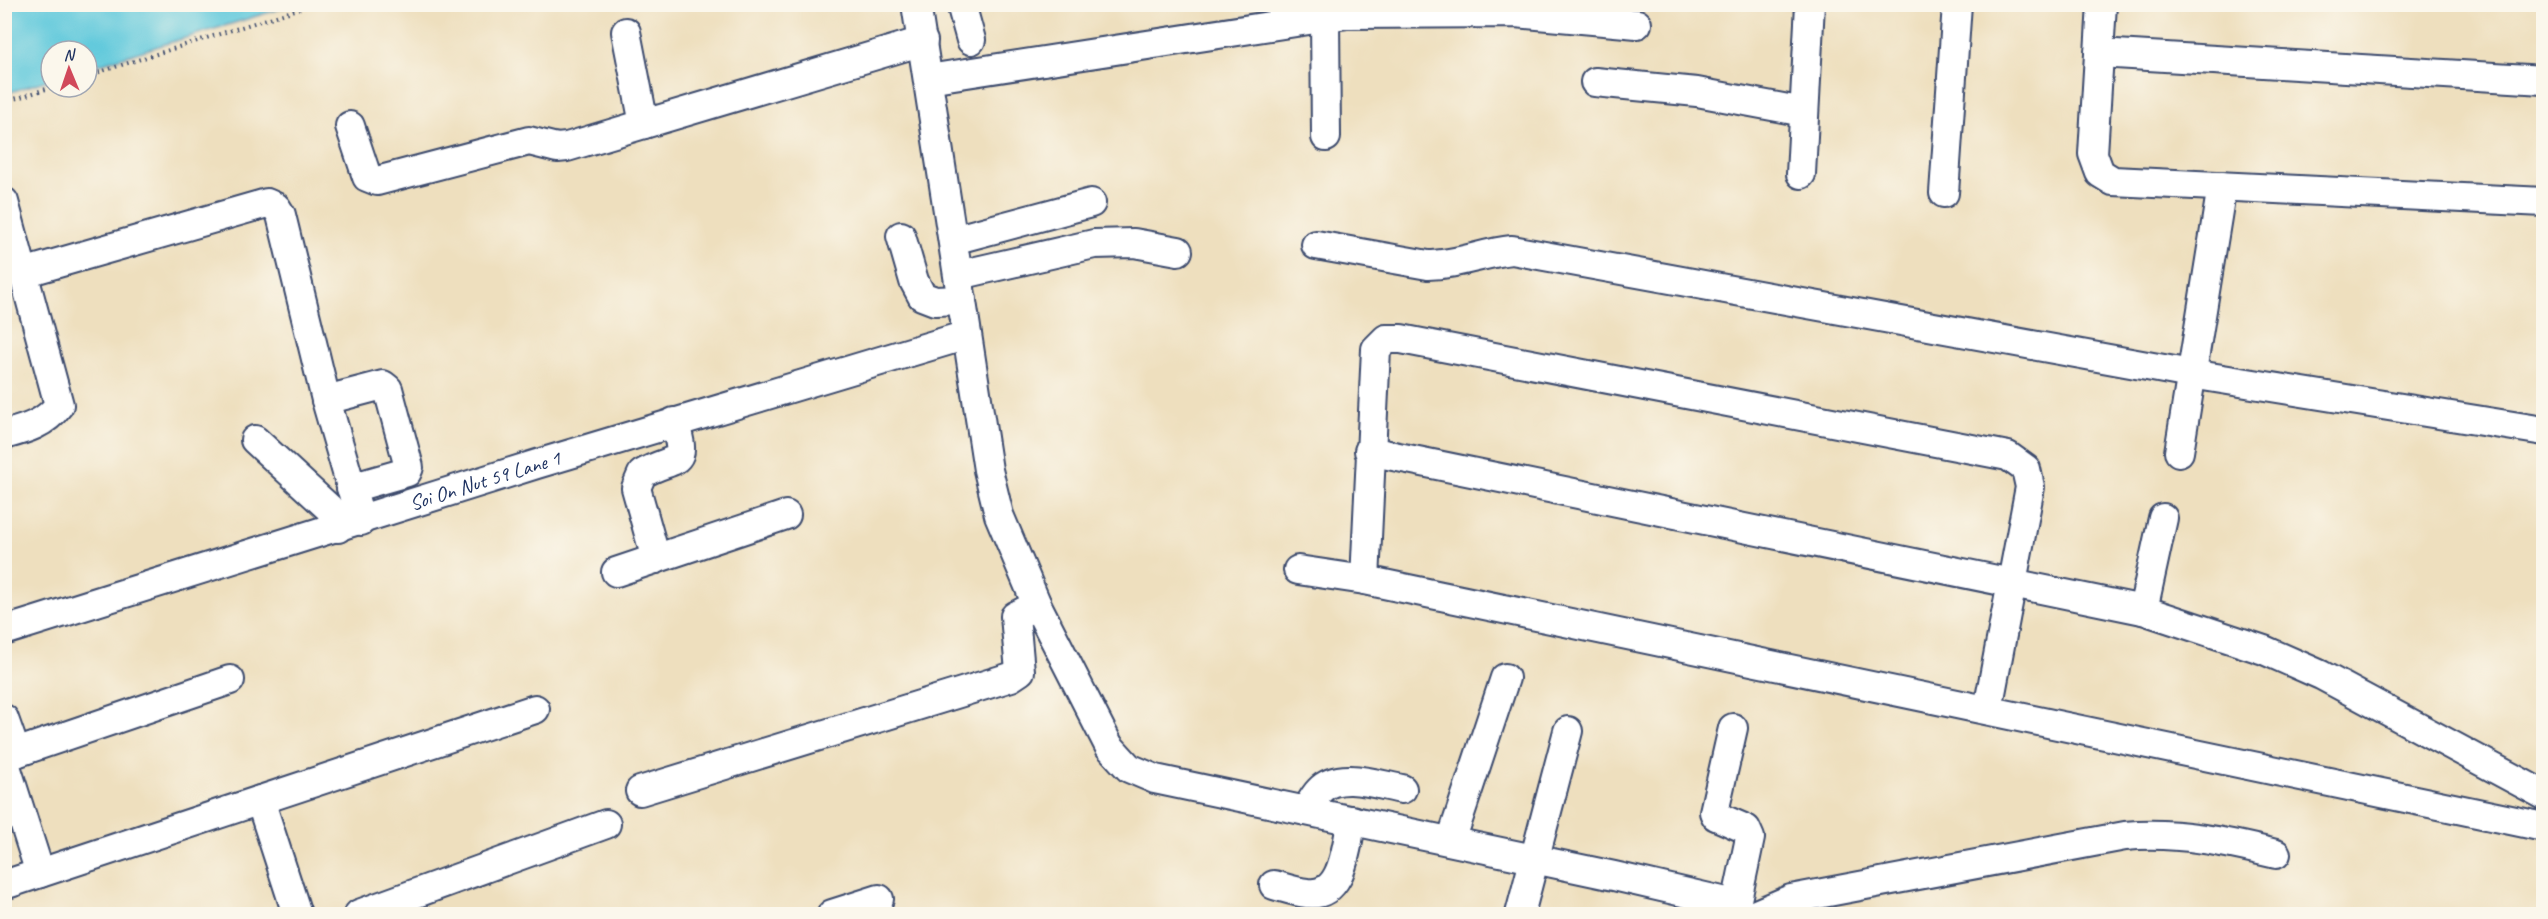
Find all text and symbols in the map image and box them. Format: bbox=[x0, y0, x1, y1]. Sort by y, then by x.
north arrow bbox=[39, 39, 99, 99]
text: N bbox=[63, 45, 77, 65]
street label: Soi On Nut 59 Lane 1 bbox=[406, 444, 565, 516]

